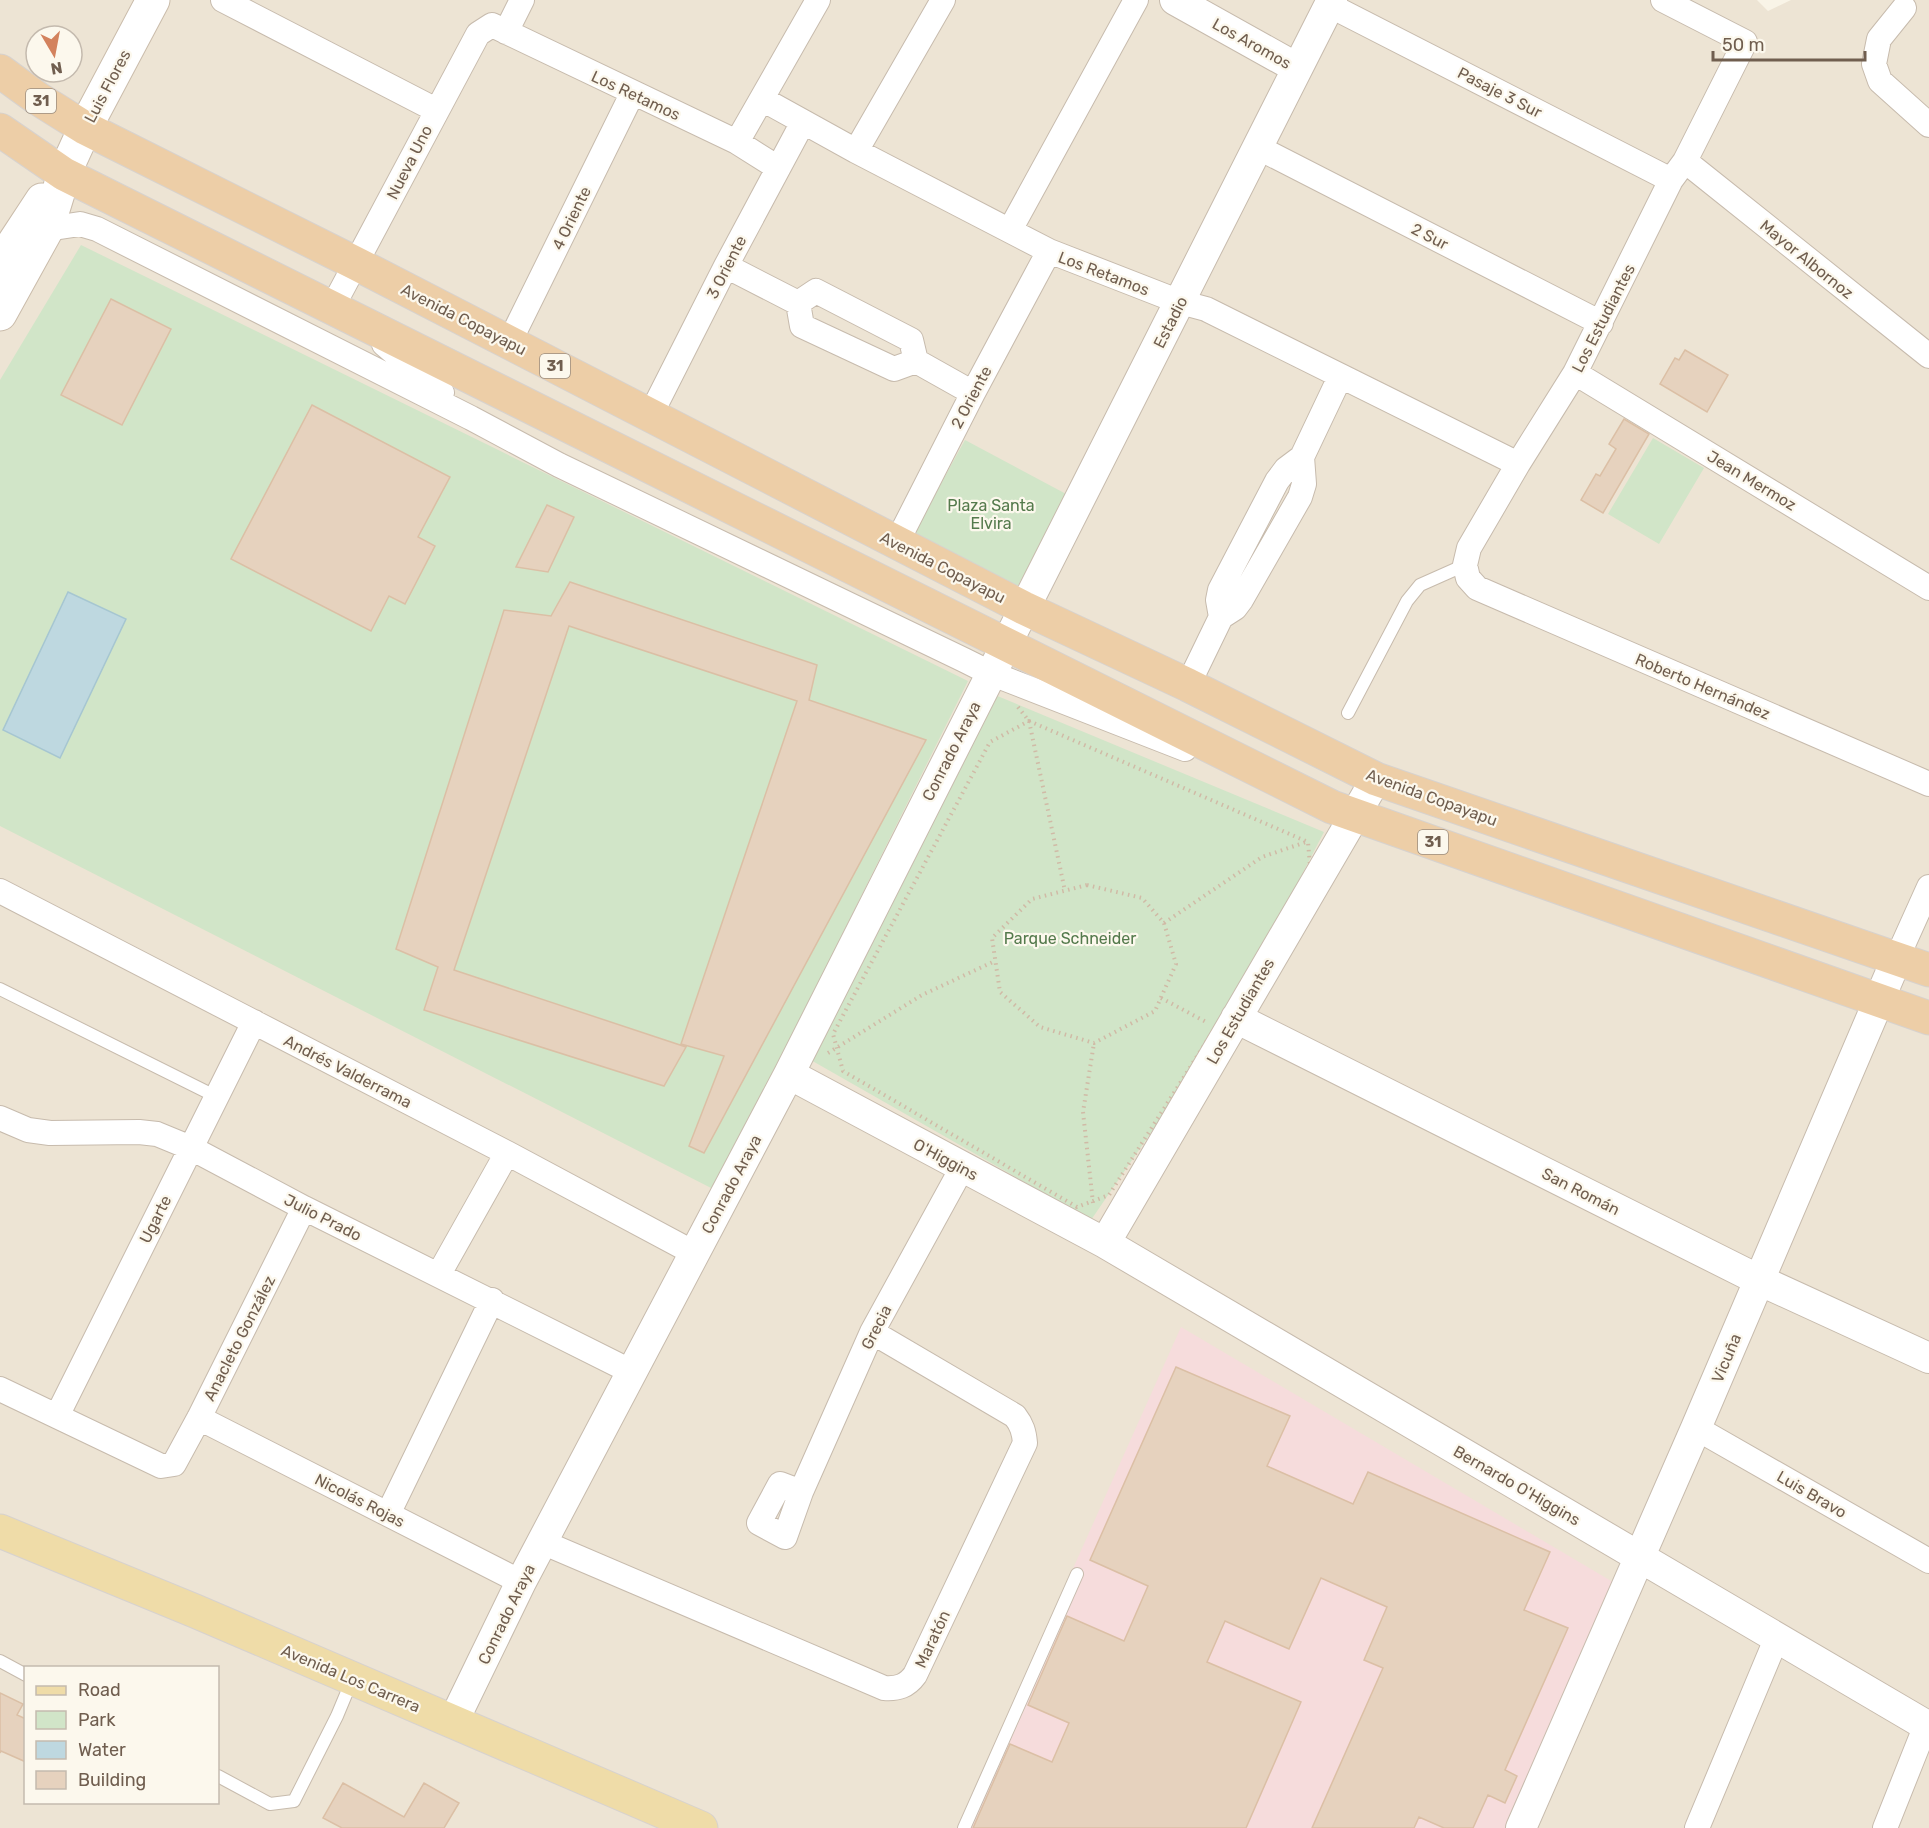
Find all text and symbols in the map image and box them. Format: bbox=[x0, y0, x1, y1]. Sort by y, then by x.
street label: Los Aromos bbox=[1209, 14, 1294, 73]
north arrow bbox=[24, 24, 84, 84]
scale bar bbox=[1713, 24, 1864, 62]
text: 50 m bbox=[1722, 34, 1765, 56]
street label: Luis Flores bbox=[80, 47, 135, 126]
text: N bbox=[49, 58, 64, 79]
street label: Pasaje 3 Sur bbox=[1454, 63, 1545, 122]
street label: Los Retamos bbox=[588, 67, 683, 124]
road number: 31 bbox=[26, 89, 56, 113]
street label: Nueva Uno bbox=[383, 122, 436, 203]
street label: 4 Oriente bbox=[548, 183, 595, 253]
street label: Mayor Albornoz bbox=[1756, 216, 1857, 303]
street label: 2 Sur bbox=[1408, 219, 1451, 254]
street label: 3 Oriente bbox=[703, 233, 750, 302]
street label: Los Retamos bbox=[1056, 247, 1152, 300]
street label: Los Estudiantes bbox=[1568, 261, 1639, 376]
street label: Avenida Copayapu bbox=[398, 280, 530, 359]
street label: Estadio bbox=[1149, 293, 1192, 351]
road number: 31 bbox=[540, 354, 570, 378]
street label: 2 Oriente bbox=[947, 363, 996, 432]
street label: Jean Mermoz bbox=[1704, 446, 1800, 515]
park label: Plaza Santa Elvira bbox=[947, 496, 1035, 533]
street label: Avenida Copayapu bbox=[877, 528, 1009, 607]
street label: Roberto Hernández bbox=[1632, 649, 1773, 723]
street label: Conrado Araya bbox=[918, 698, 985, 804]
street label: Avenida Copayapu bbox=[1364, 765, 1500, 830]
road number: 31 bbox=[1418, 830, 1448, 854]
park label: Parque Schneider bbox=[1004, 929, 1136, 948]
street label: Los Estudiantes bbox=[1202, 955, 1278, 1068]
street label: Andrés Valderrama bbox=[281, 1031, 415, 1112]
street label: Conrado Araya bbox=[697, 1132, 765, 1237]
street label: O'Higgins bbox=[910, 1135, 981, 1184]
street label: San Román bbox=[1539, 1164, 1623, 1219]
street label: Julio Prado bbox=[281, 1190, 365, 1245]
street label: Ugarte bbox=[135, 1192, 175, 1246]
street label: Anacleto González bbox=[200, 1272, 279, 1404]
street label: Grecia bbox=[857, 1302, 896, 1353]
street label: Vicuña bbox=[1708, 1331, 1745, 1386]
street label: Bernardo O'Higgins bbox=[1450, 1441, 1584, 1529]
street label: Luis Bravo bbox=[1773, 1467, 1850, 1522]
street label: Nicolás Rojas bbox=[312, 1470, 408, 1531]
street label: Conrado Araya bbox=[474, 1561, 539, 1667]
street label: Maratón bbox=[911, 1607, 954, 1671]
street label: Avenida Los Carrera bbox=[279, 1641, 423, 1716]
legend bbox=[24, 1666, 219, 1804]
text: Road bbox=[78, 1679, 121, 1701]
text: Park bbox=[78, 1709, 116, 1731]
text: Water bbox=[78, 1739, 126, 1761]
text: Building bbox=[78, 1769, 146, 1791]

